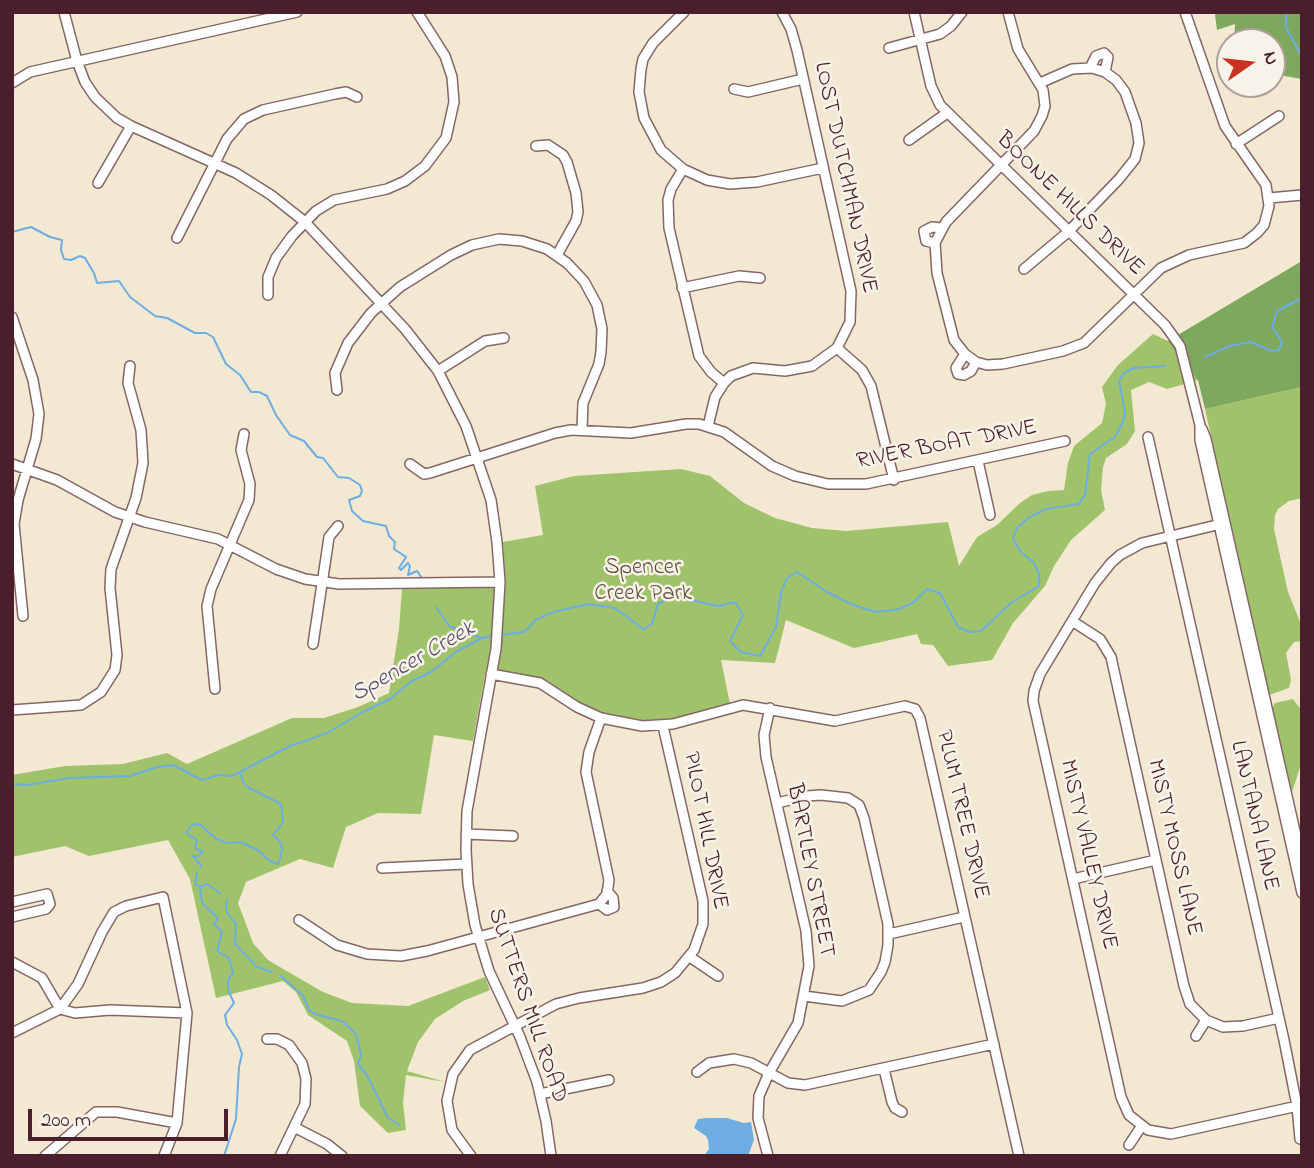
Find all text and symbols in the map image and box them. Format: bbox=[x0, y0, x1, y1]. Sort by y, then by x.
north arrow bbox=[1216, 28, 1286, 98]
text: N bbox=[1255, 49, 1285, 68]
street label: LOST DUTCHMAN DRIVE bbox=[806, 60, 882, 296]
street label: BOONE HILLS DRIVE bbox=[989, 127, 1149, 283]
street label: RIVER BOAT DRIVE bbox=[854, 415, 1040, 477]
park label: Spencer Creek Park bbox=[594, 555, 692, 609]
water label: Spencer Creek bbox=[347, 616, 481, 710]
street label: PLUM TREE DRIVE bbox=[928, 728, 994, 902]
street label: LANTANA LANE bbox=[1222, 738, 1284, 894]
street label: PILOT HILL DRIVE bbox=[675, 750, 733, 912]
street label: MISTY VALLEY DRIVE bbox=[1052, 757, 1122, 953]
street label: MISTY MOSS LANE bbox=[1139, 757, 1207, 939]
street label: BARTLEY STREET bbox=[779, 782, 839, 960]
street label: SUTTERS MILL ROAD bbox=[480, 905, 572, 1107]
scale bar bbox=[32, 1094, 231, 1138]
text: 200 m bbox=[41, 1106, 91, 1136]

